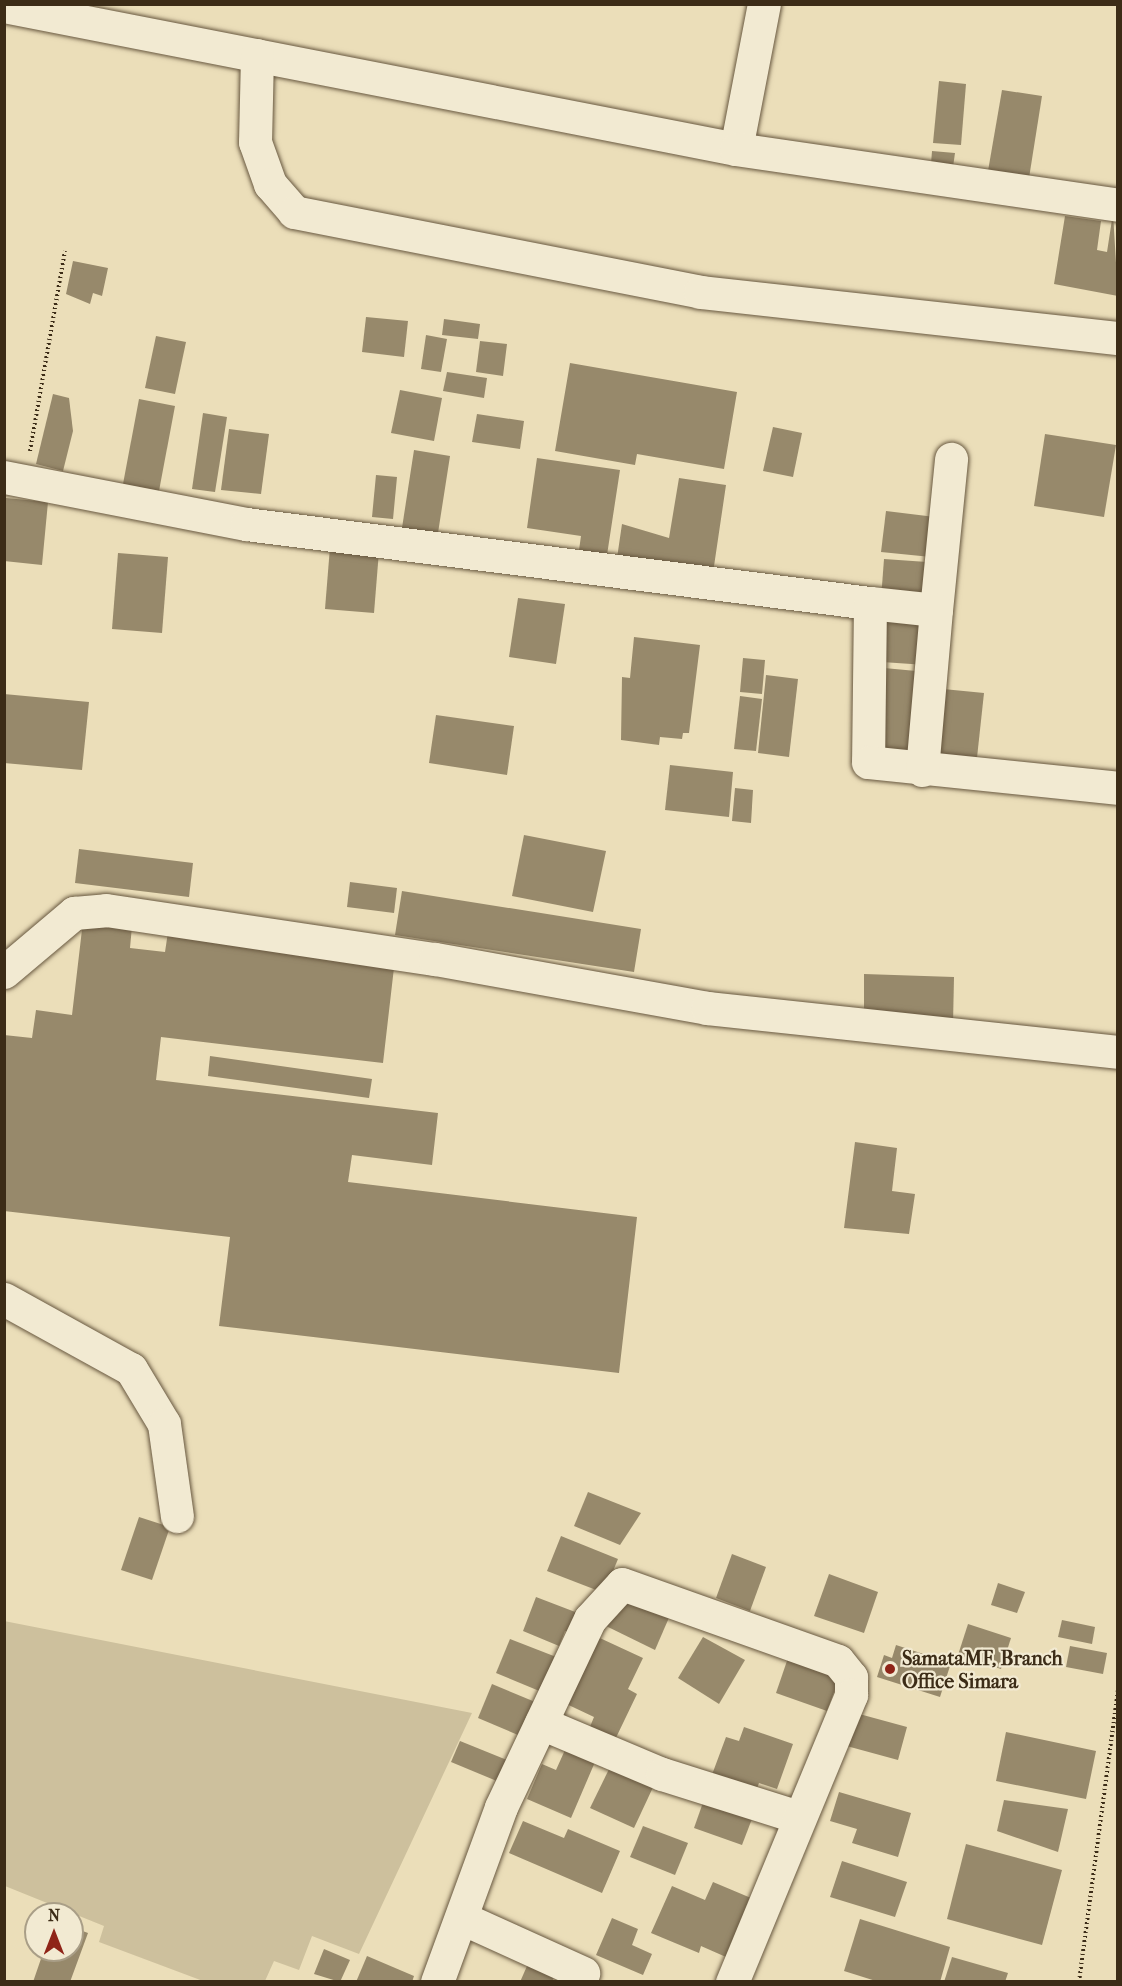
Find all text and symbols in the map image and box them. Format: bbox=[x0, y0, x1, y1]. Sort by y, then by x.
place label: SamataMF, Branch Office Simara bbox=[902, 1646, 1063, 1693]
marker: SamataMF, Branch Office Simara bbox=[883, 1662, 897, 1676]
north arrow bbox=[24, 1902, 84, 1962]
text: N bbox=[48, 1906, 60, 1925]

